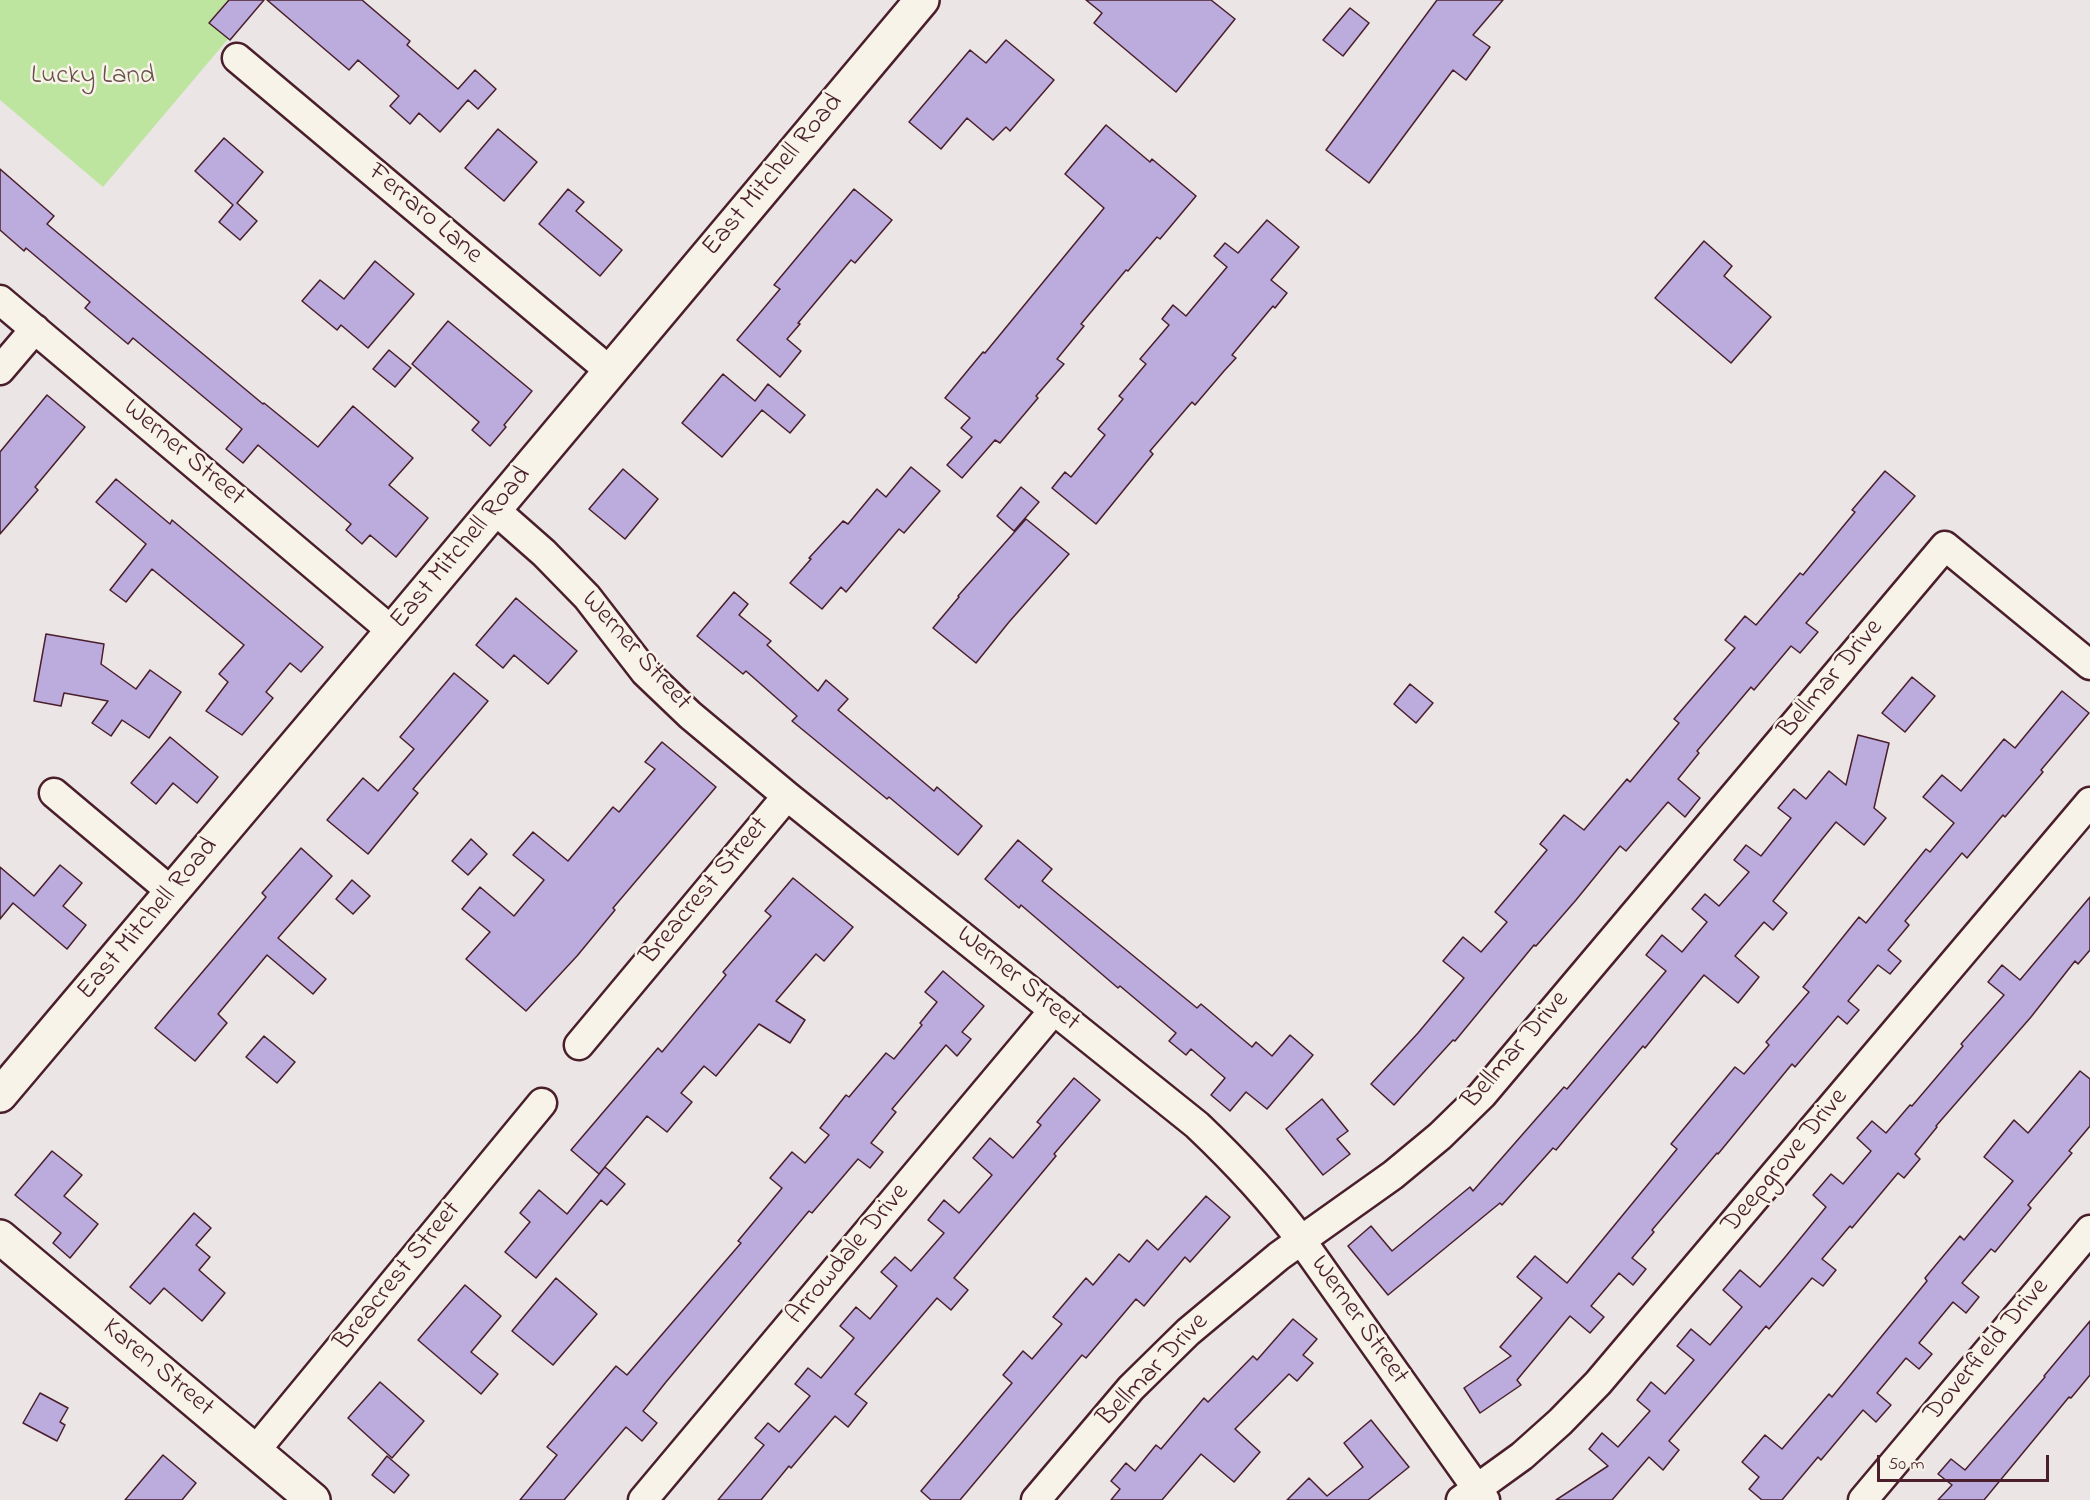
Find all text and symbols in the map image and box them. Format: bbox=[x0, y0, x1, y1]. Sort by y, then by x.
park label: Lucky Land bbox=[31, 62, 155, 94]
street label: East Mitchell Road bbox=[697, 88, 851, 264]
street label: Ferraro Lane bbox=[360, 158, 488, 272]
street label: Werner Street bbox=[115, 393, 251, 515]
street label: East Mitchell Road bbox=[385, 461, 539, 637]
street label: Werner Street bbox=[573, 585, 697, 719]
street label: Bellmar Drive bbox=[1773, 614, 1891, 746]
street label: Breacrest Street bbox=[635, 811, 777, 973]
street label: East Mitchell Road bbox=[72, 832, 226, 1008]
street label: Werner Street bbox=[949, 920, 1085, 1040]
street label: Bellmar Drive bbox=[1457, 985, 1577, 1117]
street label: Deepgrove Drive bbox=[1716, 1083, 1856, 1241]
street label: Arrowdale Drive bbox=[781, 1178, 917, 1332]
street label: Breacrest Street bbox=[329, 1196, 469, 1358]
street label: Werner Street bbox=[1302, 1250, 1414, 1392]
street label: Doverfield Drive bbox=[1918, 1272, 2058, 1430]
street label: Bellmar Drive bbox=[1092, 1307, 1216, 1435]
street label: Karen Street bbox=[94, 1313, 220, 1425]
scale bar bbox=[1880, 1443, 2052, 1481]
text: 50 m bbox=[1888, 1452, 1925, 1478]

